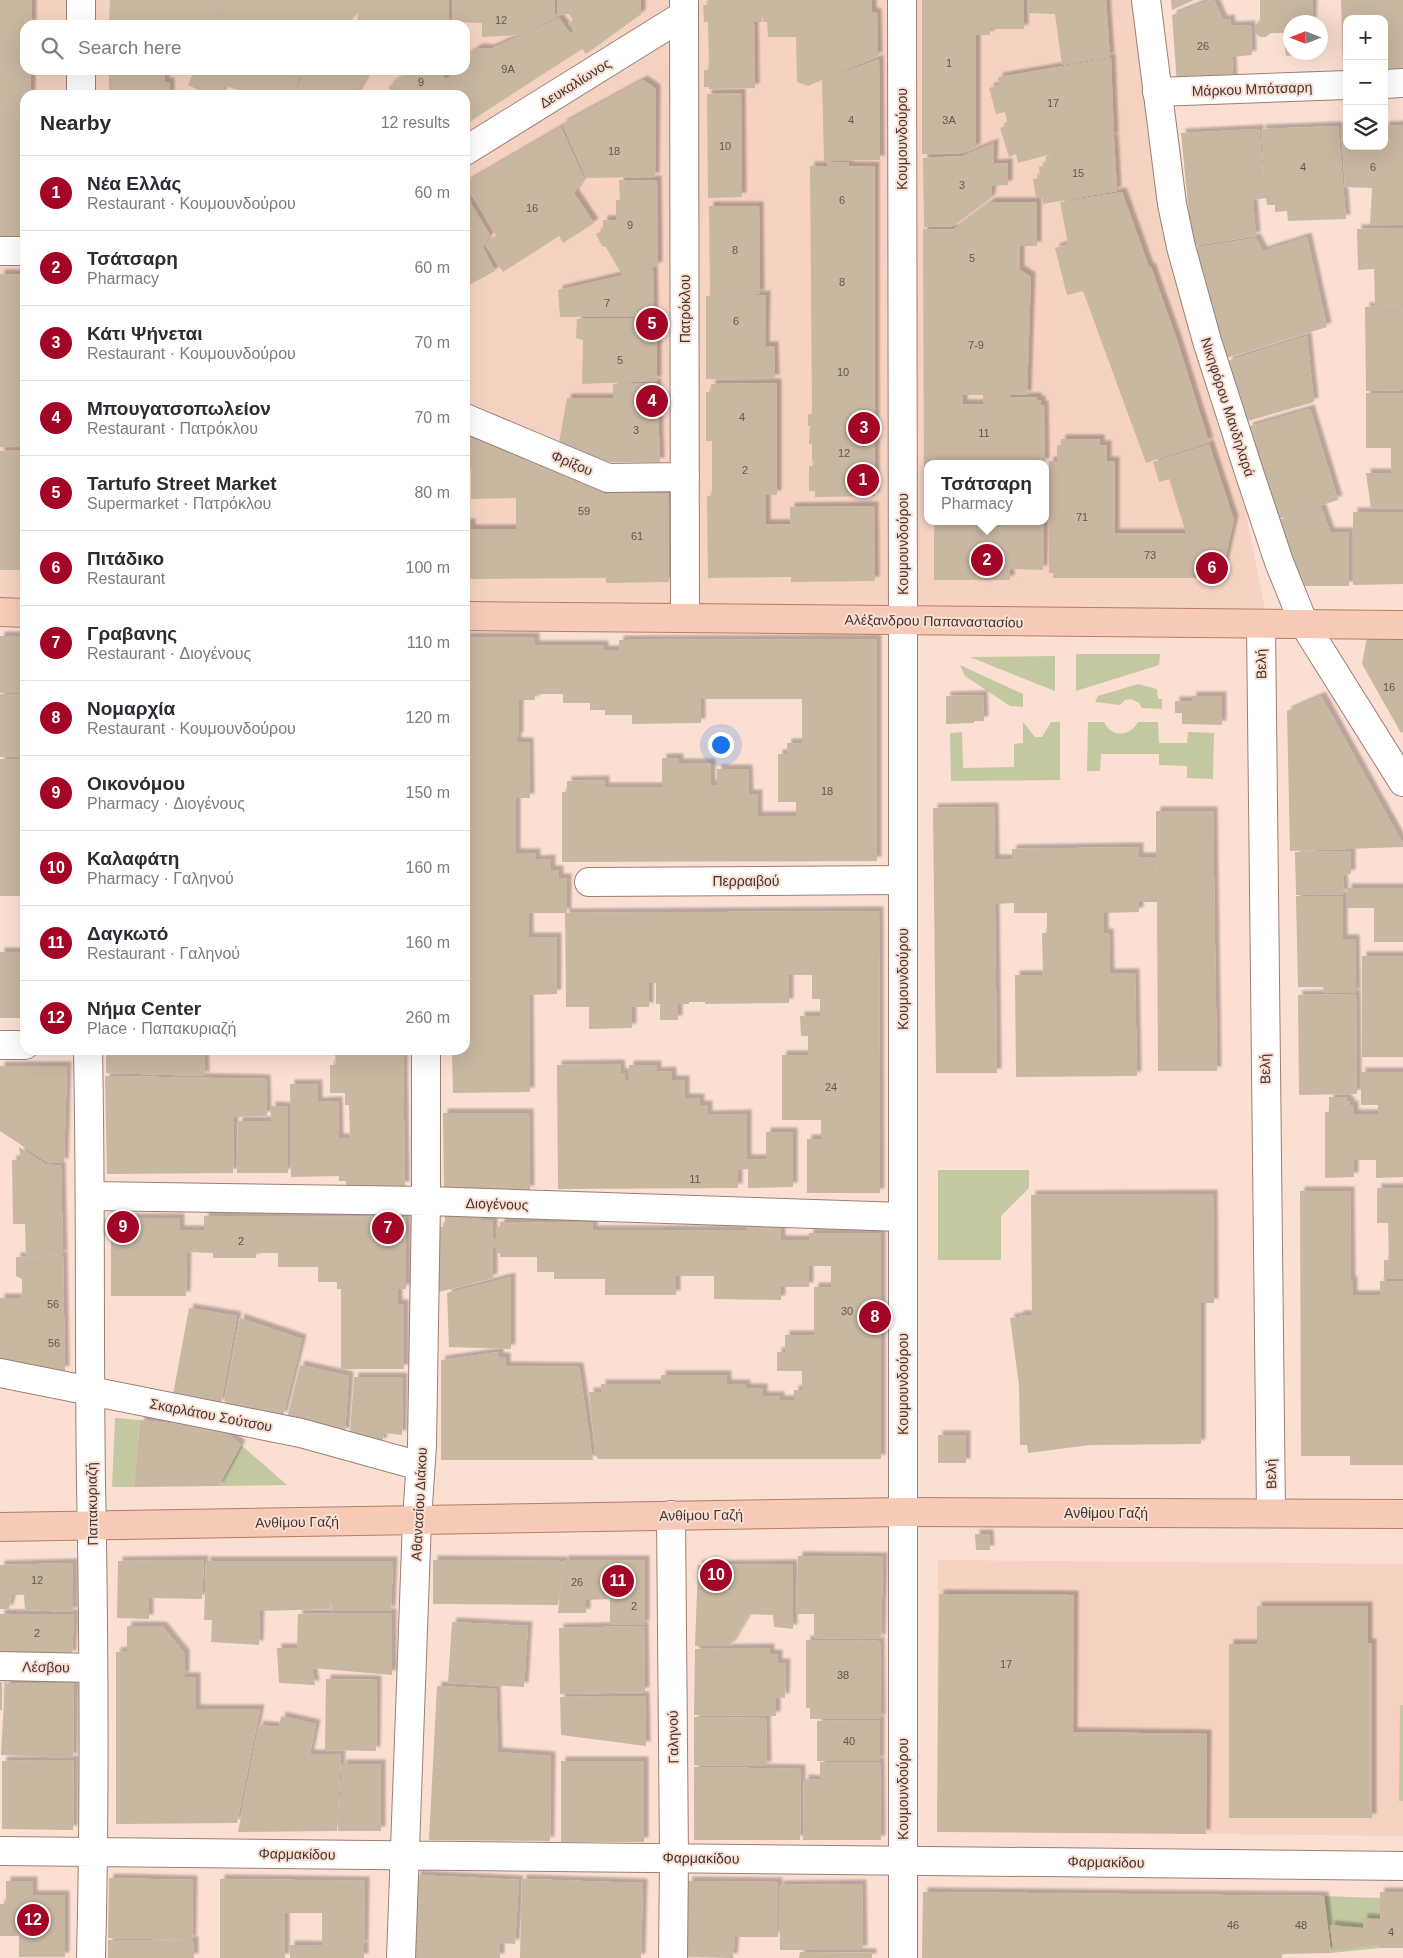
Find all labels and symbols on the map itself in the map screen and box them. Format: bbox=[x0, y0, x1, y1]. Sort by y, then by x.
house number: 12 bbox=[495, 14, 507, 26]
north arrow bbox=[1283, 15, 1328, 60]
house number: 26 bbox=[1197, 40, 1209, 52]
street label: Δευκαλίωνος bbox=[537, 55, 614, 111]
house number: 1 bbox=[946, 57, 952, 69]
house number: 9Α bbox=[501, 63, 515, 75]
house number: 9 bbox=[418, 76, 424, 88]
street label: Μάρκου Μπότσαρη bbox=[1191, 79, 1313, 99]
street label: Κουμουνδούρου bbox=[894, 88, 910, 190]
house number: 17 bbox=[1047, 97, 1059, 109]
house number: 4 bbox=[848, 114, 854, 126]
house number: 3A bbox=[942, 114, 956, 126]
house number: 10 bbox=[719, 140, 731, 152]
house number: 18 bbox=[608, 145, 620, 157]
house number: 4 bbox=[1300, 161, 1306, 173]
house number: 6 bbox=[1370, 161, 1376, 173]
house number: 15 bbox=[1072, 167, 1084, 179]
house number: 3 bbox=[959, 179, 965, 191]
house number: 6 bbox=[839, 194, 845, 206]
house number: 16 bbox=[526, 202, 538, 214]
house number: 9 bbox=[627, 219, 633, 231]
house number: 8 bbox=[732, 244, 738, 256]
house number: 5 bbox=[969, 252, 975, 264]
street label: Πατρόκλου bbox=[677, 275, 693, 343]
house number: 8 bbox=[839, 276, 845, 288]
house number: 7 bbox=[604, 297, 610, 309]
pin: 5 bbox=[636, 305, 668, 343]
house number: 6 bbox=[733, 315, 739, 327]
street label: Νικηφόρου Μανδηλαρά bbox=[1198, 335, 1258, 479]
house number: 7-9 bbox=[968, 339, 984, 351]
house number: 5 bbox=[617, 354, 623, 366]
house number: 10 bbox=[837, 366, 849, 378]
pin: 4 bbox=[636, 382, 668, 420]
pin: 3 bbox=[848, 409, 880, 447]
house number: 4 bbox=[739, 411, 745, 423]
house number: 3 bbox=[633, 424, 639, 436]
house number: 11 bbox=[978, 427, 990, 439]
street label: Φρίξου bbox=[549, 447, 595, 479]
house number: 12 bbox=[838, 447, 850, 459]
pin: 1 bbox=[847, 461, 879, 499]
house number: 2 bbox=[742, 464, 748, 476]
street label: Κουμουνδούρου bbox=[895, 493, 911, 595]
house number: 59 bbox=[578, 505, 590, 517]
house number: 71 bbox=[1076, 511, 1088, 523]
house number: 61 bbox=[631, 530, 643, 542]
pin: 2 bbox=[971, 541, 1003, 579]
house number: 73 bbox=[1144, 549, 1156, 561]
pin: 6 bbox=[1196, 549, 1228, 587]
street label: Αλέξανδρου Παπαναστασίου bbox=[844, 611, 1024, 631]
street label: Βελή bbox=[1253, 649, 1269, 679]
house number: 16 bbox=[1383, 681, 1395, 693]
your location bbox=[708, 732, 734, 758]
house number: 18 bbox=[821, 785, 833, 797]
street label: Περραιβού bbox=[713, 873, 779, 889]
street label: Κουμουνδούρου bbox=[895, 928, 911, 1030]
street label: Βελή bbox=[1257, 1054, 1273, 1084]
house number: 24 bbox=[825, 1081, 837, 1093]
house number: 11 bbox=[689, 1173, 701, 1185]
street label: Διογένους bbox=[465, 1195, 529, 1213]
pin: 9 bbox=[107, 1208, 139, 1246]
pin: 7 bbox=[372, 1209, 404, 1247]
house number: 2 bbox=[238, 1235, 244, 1247]
house number: 56 bbox=[47, 1298, 59, 1310]
pin: 8 bbox=[859, 1298, 891, 1336]
house number: 30 bbox=[841, 1305, 853, 1317]
street label: Κουμουνδούρου bbox=[895, 1333, 911, 1435]
house number: 56 bbox=[48, 1337, 60, 1349]
street label: Σκαρλάτου Σούτσου bbox=[148, 1395, 274, 1435]
street label: Αθανασίου Διάκου bbox=[408, 1447, 430, 1561]
street label: Βελή bbox=[1263, 1459, 1279, 1489]
street label: Παπακυριαζή bbox=[83, 1462, 101, 1546]
street label: Ανθίμου Γαζή bbox=[1064, 1505, 1148, 1521]
street label: Ανθίμου Γαζή bbox=[659, 1506, 743, 1524]
street label: Ανθίμου Γαζή bbox=[255, 1513, 339, 1531]
pin: 10 bbox=[700, 1556, 732, 1594]
pin: 11 bbox=[602, 1562, 634, 1600]
house number: 12 bbox=[31, 1574, 43, 1586]
house number: 26 bbox=[571, 1576, 583, 1588]
house number: 2 bbox=[631, 1600, 637, 1612]
house number: 2 bbox=[34, 1627, 40, 1639]
house number: 17 bbox=[1000, 1658, 1012, 1670]
street label: Λέσβου bbox=[22, 1659, 70, 1675]
house number: 38 bbox=[837, 1669, 849, 1681]
street label: Γαληνού bbox=[665, 1710, 681, 1764]
house number: 40 bbox=[843, 1735, 855, 1747]
street label: Κουμουνδούρου bbox=[895, 1738, 911, 1840]
street label: Φαρμακίδου bbox=[258, 1845, 336, 1863]
street label: Φαρμακίδου bbox=[662, 1849, 740, 1867]
street label: Φαρμακίδου bbox=[1067, 1853, 1145, 1871]
pin: 12 bbox=[17, 1901, 49, 1939]
house number: 46 bbox=[1227, 1919, 1239, 1931]
house number: 48 bbox=[1295, 1919, 1307, 1931]
house number: 4 bbox=[1388, 1926, 1394, 1938]

